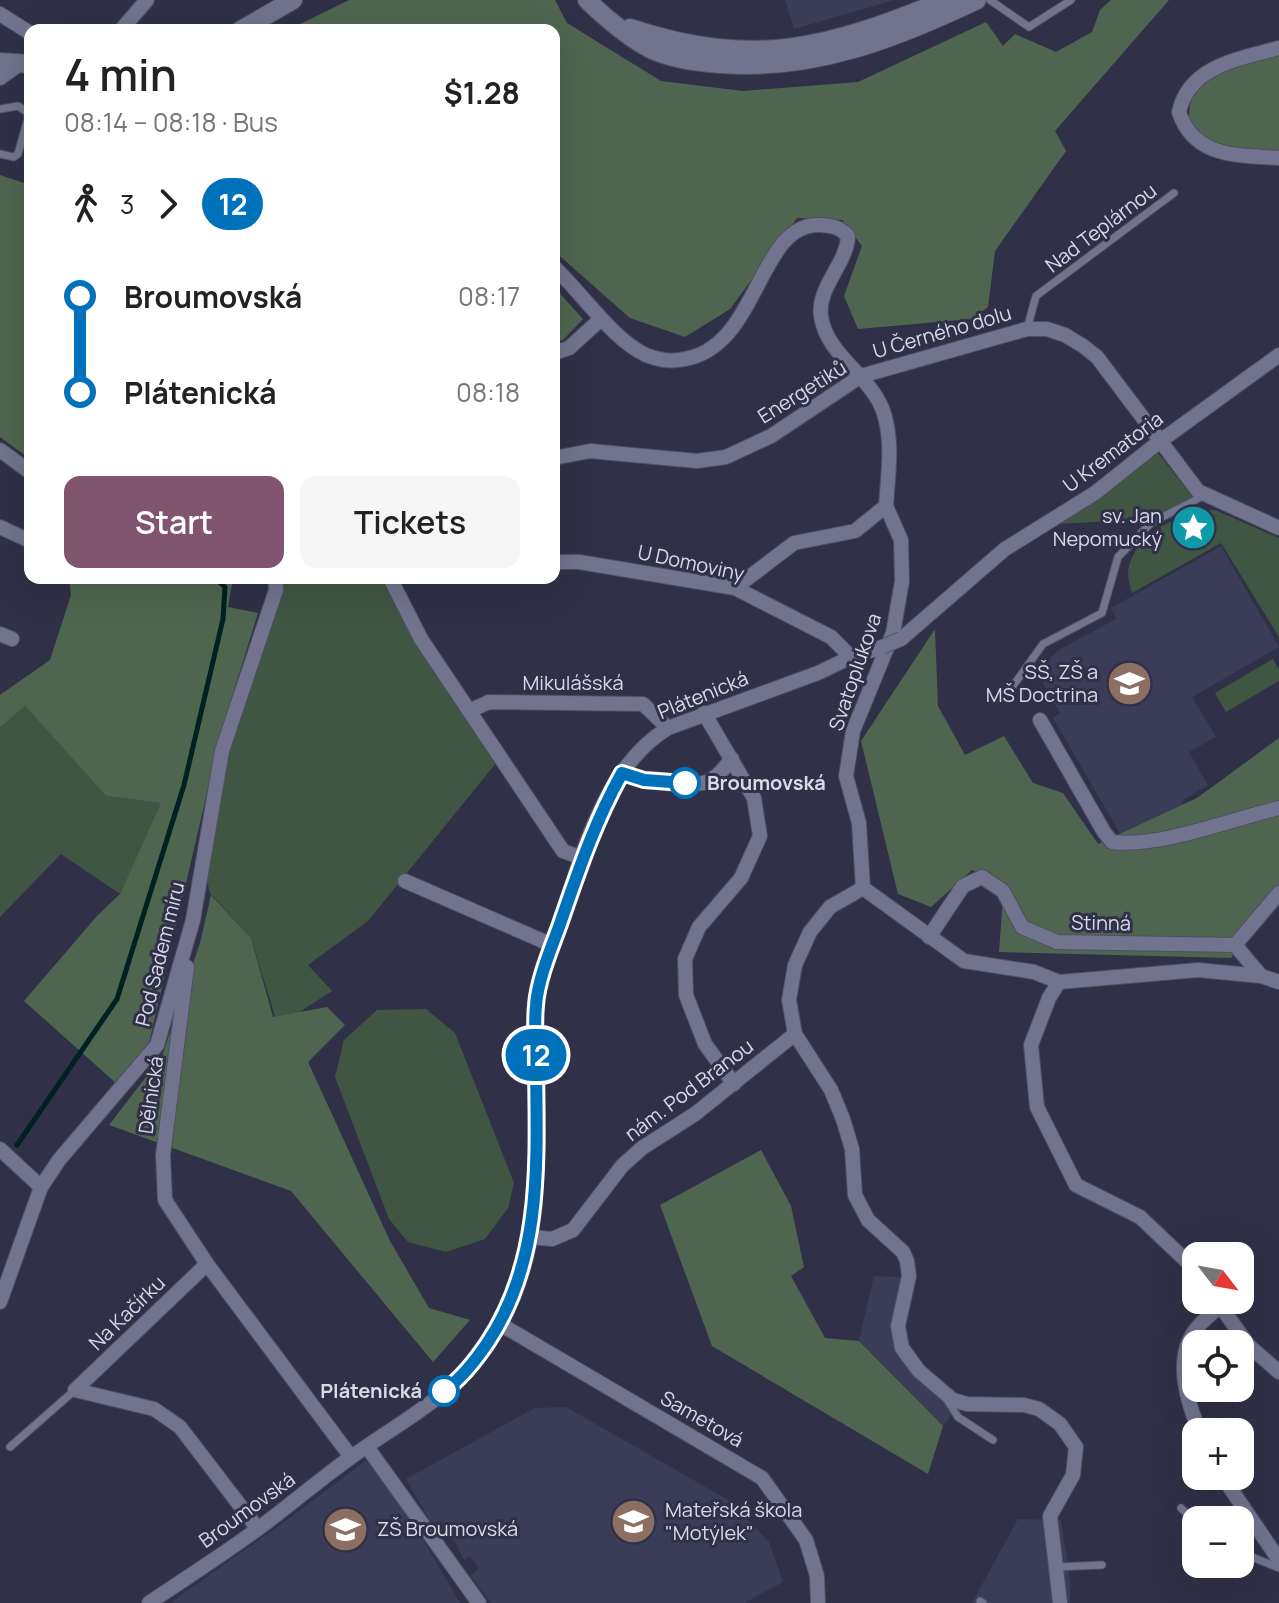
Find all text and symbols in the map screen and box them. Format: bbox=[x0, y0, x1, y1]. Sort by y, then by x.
text: 4 min bbox=[64, 44, 177, 104]
text: $1.28 bbox=[444, 72, 520, 113]
text: 08:14 – 08:18 · Bus bbox=[64, 104, 278, 140]
street label: Nad Teplárnou bbox=[1040, 177, 1162, 278]
icon: walk bbox=[64, 182, 108, 226]
icon: forward bbox=[146, 182, 190, 226]
text: 12 bbox=[218, 185, 247, 223]
text: 3 bbox=[120, 186, 134, 222]
text: Broumovská bbox=[124, 276, 302, 317]
text: 08:17 bbox=[458, 278, 520, 314]
street label: U Černého dolu bbox=[870, 299, 1014, 364]
street label: Energetiků bbox=[752, 354, 851, 429]
text: Plátenická bbox=[124, 372, 277, 413]
text: 08:18 bbox=[456, 374, 520, 410]
street label: U Krematoria bbox=[1057, 405, 1168, 498]
button: Start bbox=[64, 476, 284, 568]
button: Tickets bbox=[300, 476, 520, 568]
place label: sv. Jan Nepomucký bbox=[1053, 502, 1162, 552]
place icon: sv. Jan Nepomucký bbox=[1169, 504, 1217, 552]
street label: U Domoviny bbox=[635, 538, 747, 587]
street label: Svatoplukova bbox=[822, 609, 887, 734]
place label: SŠ, ZŠ a MŠ Doctrina bbox=[986, 658, 1098, 708]
school or university icon: SŠ, ZŠ a MŠ Doctrina bbox=[1105, 660, 1153, 708]
street label: Plátenická bbox=[653, 664, 752, 725]
street label: Mikulášská bbox=[522, 669, 624, 696]
marker: Broumovská bbox=[670, 768, 700, 798]
place label: Broumovská bbox=[707, 769, 826, 796]
street label: Pod Sadem míru bbox=[129, 879, 191, 1029]
street label: Stinná bbox=[1071, 908, 1131, 937]
line badge: 12 bbox=[500, 1029, 572, 1081]
street label: nám. Pod Branou bbox=[619, 1032, 758, 1147]
text: 12 bbox=[522, 1036, 550, 1074]
street label: Dělnická bbox=[132, 1054, 169, 1136]
north arrow bbox=[1182, 1242, 1254, 1314]
map controls bbox=[1182, 1242, 1254, 1578]
street label: Na Kačírku bbox=[83, 1270, 171, 1356]
button: locate bbox=[1182, 1330, 1254, 1402]
marker: Plátenická bbox=[429, 1376, 459, 1406]
place label: Plátenická bbox=[320, 1377, 422, 1404]
street label: Sametová bbox=[656, 1384, 749, 1453]
button: + bbox=[1182, 1418, 1254, 1490]
street label: Broumovská bbox=[193, 1466, 300, 1554]
place label: Mateřská škola "Motýlek" bbox=[665, 1496, 802, 1546]
school or university icon: Mateřská škola "Motýlek" bbox=[610, 1497, 658, 1545]
school or university icon: ZŠ Broumovská bbox=[322, 1505, 370, 1553]
button: − bbox=[1182, 1506, 1254, 1578]
place label: ZŠ Broumovská bbox=[377, 1515, 518, 1542]

